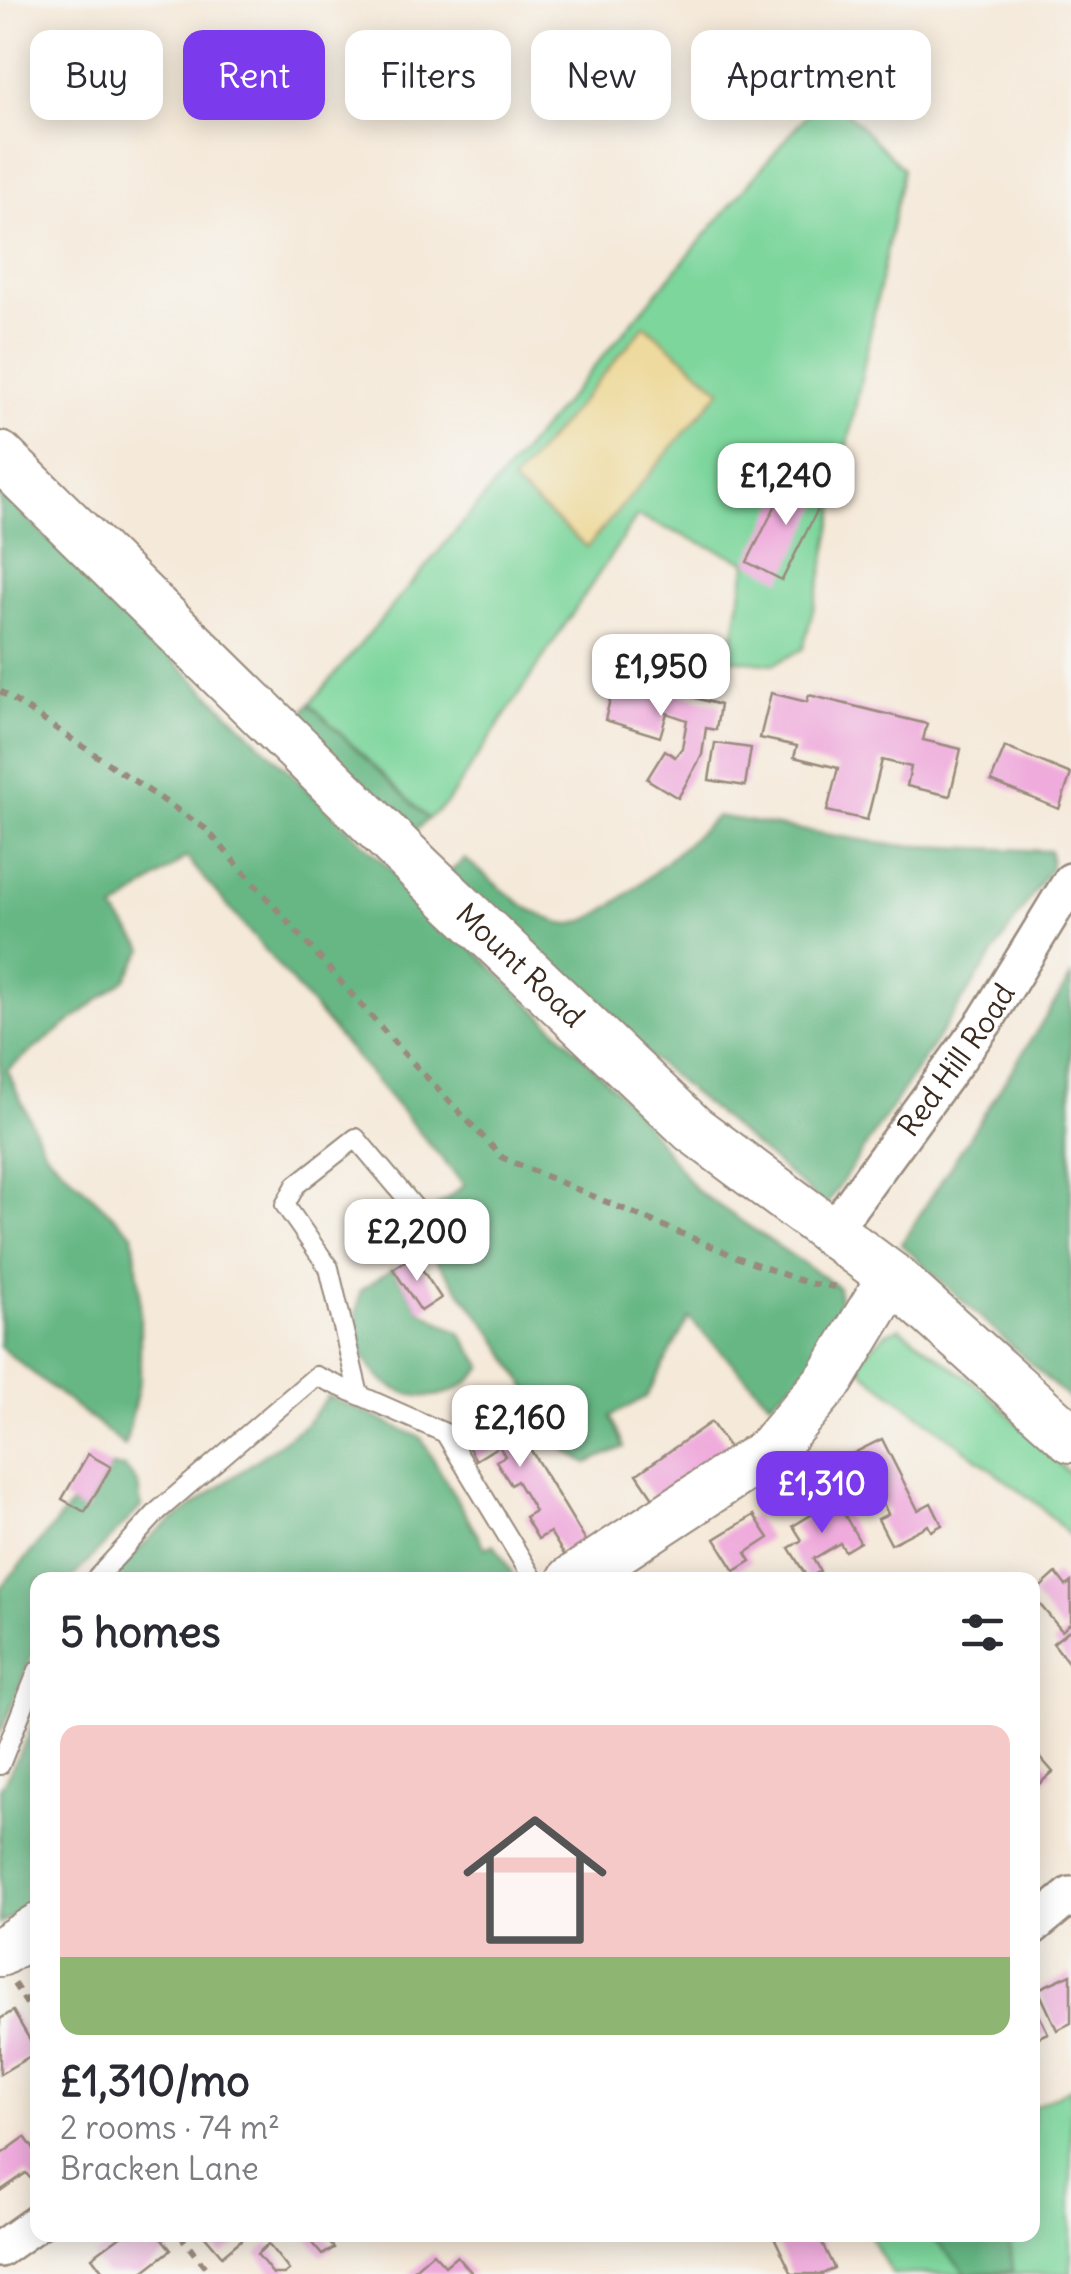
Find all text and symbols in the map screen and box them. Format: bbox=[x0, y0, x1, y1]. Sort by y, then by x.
chip: Buy bbox=[30, 30, 163, 120]
chip: Rent bbox=[183, 30, 325, 120]
chip: Filters bbox=[345, 30, 511, 120]
chip: New bbox=[531, 30, 671, 120]
chip: Apartment bbox=[691, 30, 931, 120]
pin: £1,240 bbox=[705, 443, 867, 528]
text: £1,240 bbox=[740, 455, 832, 496]
pin: £1,950 bbox=[580, 634, 742, 719]
text: £1,950 bbox=[614, 646, 708, 687]
street label: Mount Road bbox=[448, 895, 593, 1035]
street label: Red Hill Road bbox=[889, 976, 1023, 1144]
pin: £2,200 bbox=[336, 1199, 498, 1284]
text: £2,200 bbox=[366, 1211, 468, 1252]
pin: £2,160 bbox=[439, 1385, 601, 1470]
text: £2,160 bbox=[474, 1397, 566, 1438]
pin: £1,310 bbox=[741, 1451, 903, 1536]
text: £1,310 bbox=[778, 1463, 866, 1504]
icon: filters bbox=[955, 1605, 1010, 1660]
text: 5 homes bbox=[60, 1606, 221, 1658]
icon: home bbox=[445, 1790, 625, 1970]
text: £1,310/mo bbox=[60, 2055, 250, 2107]
text: 2 rooms · 74 m² bbox=[60, 2107, 280, 2148]
text: Bracken Lane bbox=[60, 2148, 259, 2189]

